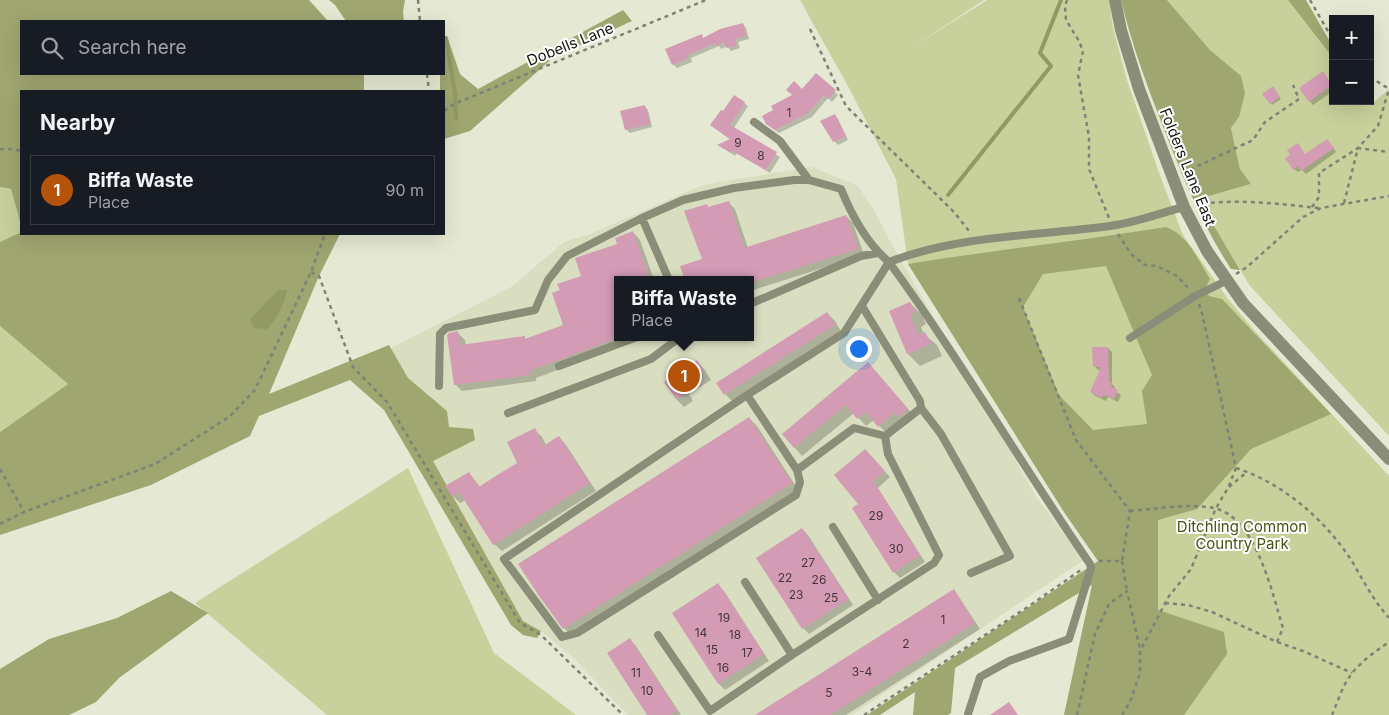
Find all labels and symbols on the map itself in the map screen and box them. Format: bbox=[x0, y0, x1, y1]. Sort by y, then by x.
street label: Dobells Lane bbox=[524, 18, 616, 70]
house number: 1 bbox=[787, 105, 791, 120]
street label: Folders Lane East bbox=[1156, 105, 1220, 229]
house number: 9 bbox=[734, 135, 742, 150]
house number: 8 bbox=[757, 148, 765, 163]
your location bbox=[846, 336, 872, 362]
pin: 1 bbox=[668, 357, 700, 395]
house number: 29 bbox=[869, 508, 883, 523]
park label: Ditchling Common Country Park bbox=[1177, 517, 1307, 553]
house number: 30 bbox=[889, 541, 903, 556]
house number: 27 bbox=[801, 555, 815, 570]
house number: 22 bbox=[778, 570, 792, 585]
house number: 26 bbox=[812, 572, 826, 587]
house number: 23 bbox=[789, 587, 803, 602]
house number: 25 bbox=[824, 590, 838, 605]
house number: 19 bbox=[718, 610, 730, 625]
house number: 1 bbox=[941, 612, 945, 627]
house number: 14 bbox=[695, 625, 708, 640]
house number: 18 bbox=[729, 627, 741, 642]
house number: 2 bbox=[902, 636, 910, 651]
house number: 15 bbox=[706, 642, 718, 657]
house number: 17 bbox=[741, 645, 753, 660]
house number: 16 bbox=[717, 660, 729, 675]
house number: 3-4 bbox=[852, 664, 873, 679]
house number: 11 bbox=[631, 665, 641, 680]
house number: 10 bbox=[641, 683, 653, 698]
house number: 5 bbox=[825, 685, 833, 700]

